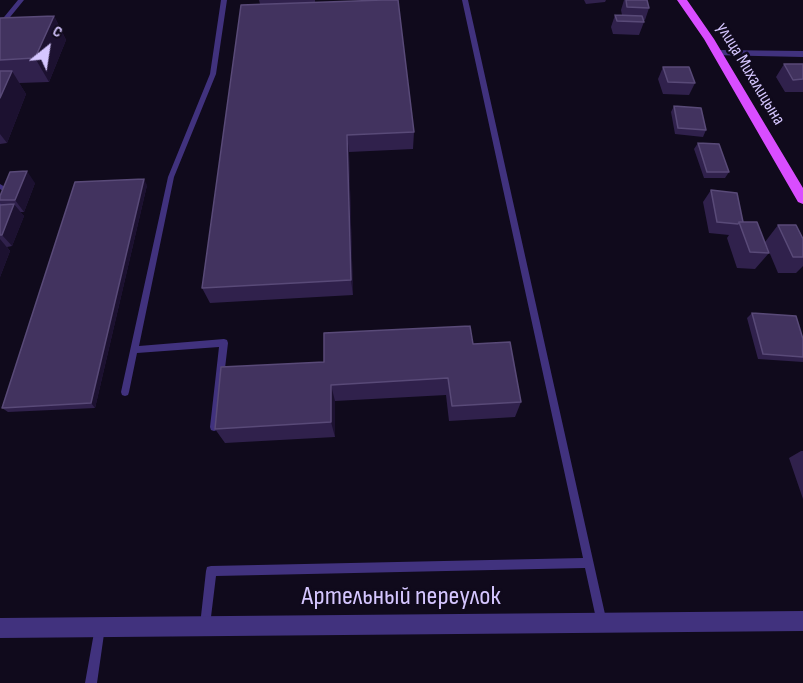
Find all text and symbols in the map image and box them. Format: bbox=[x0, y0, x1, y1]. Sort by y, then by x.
north arrow bbox=[18, 18, 78, 78]
street label: улица Михалицына bbox=[711, 19, 789, 129]
text: С bbox=[49, 22, 66, 42]
street label: Артельный переулок bbox=[301, 581, 501, 613]

